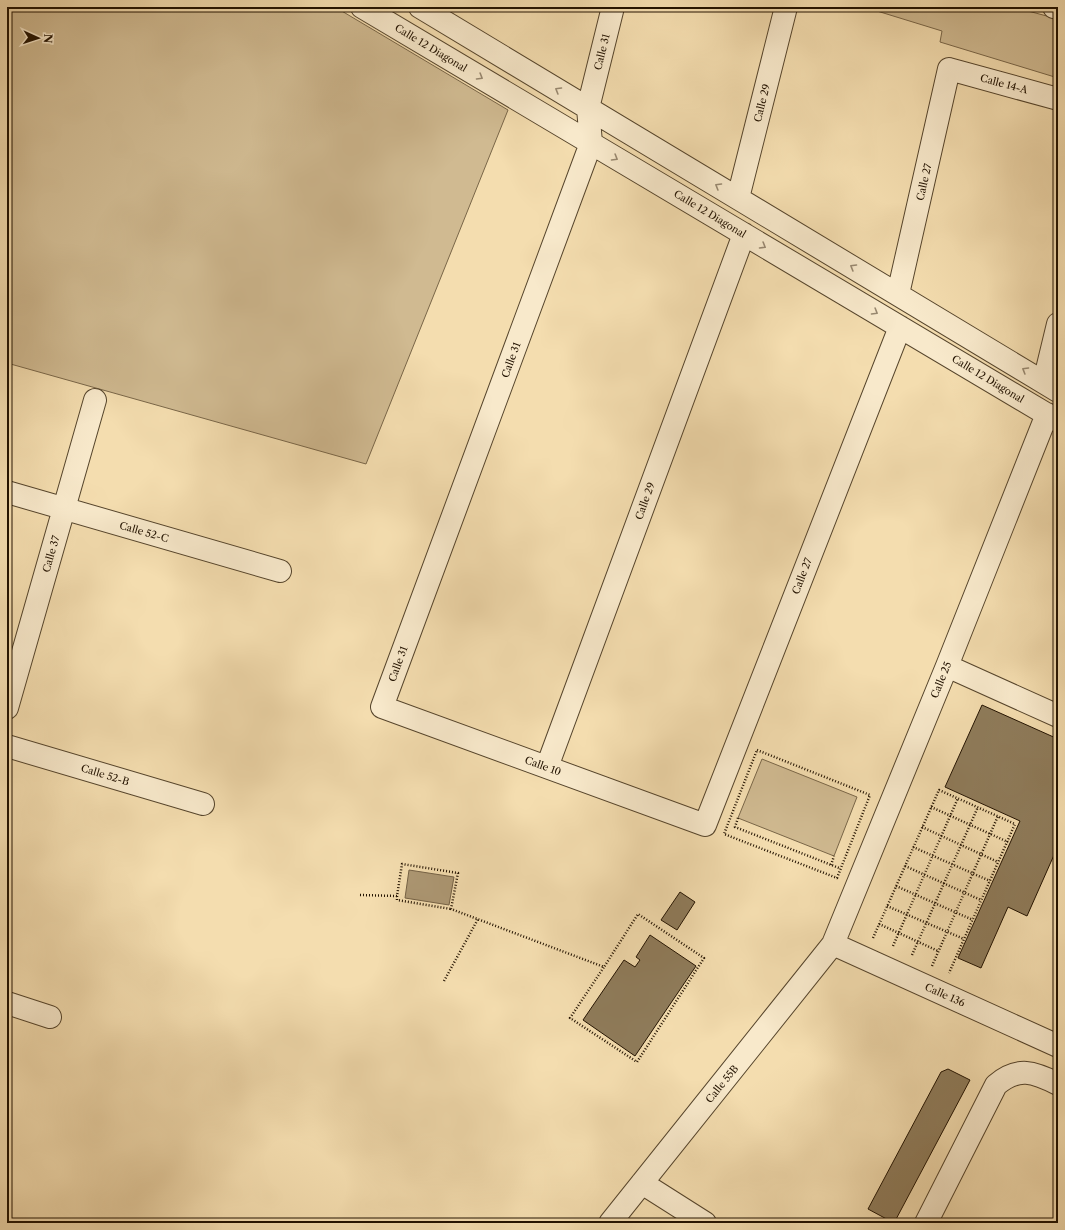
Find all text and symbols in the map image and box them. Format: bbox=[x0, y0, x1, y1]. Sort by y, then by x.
north arrow bbox=[18, 18, 58, 58]
street label: Calle 12 Diagonal bbox=[392, 21, 470, 75]
street label: Calle 31 bbox=[591, 32, 613, 71]
text: N bbox=[41, 33, 55, 44]
street label: Calle 14-A bbox=[979, 71, 1030, 97]
one-way arrow bbox=[476, 72, 483, 80]
street label: Calle 29 bbox=[751, 82, 773, 123]
one-way arrow bbox=[555, 88, 562, 95]
one-way arrow bbox=[611, 153, 618, 160]
street label: Calle 27 bbox=[913, 162, 935, 202]
one-way arrow bbox=[715, 184, 722, 191]
street label: Calle 12 Diagonal bbox=[671, 187, 749, 241]
one-way arrow bbox=[759, 241, 766, 248]
one-way arrow bbox=[850, 265, 857, 272]
one-way arrow bbox=[871, 308, 878, 315]
street label: Calle 31 bbox=[499, 340, 524, 380]
street label: Calle 12 Diagonal bbox=[949, 352, 1027, 406]
one-way arrow bbox=[1022, 368, 1029, 375]
street label: Calle 29 bbox=[632, 480, 658, 521]
street label: Calle 52-C bbox=[118, 519, 170, 545]
street label: Calle 37 bbox=[40, 534, 62, 574]
street label: Calle 27 bbox=[789, 556, 815, 596]
street label: Calle 31 bbox=[386, 644, 411, 684]
street label: Calle 25 bbox=[928, 660, 954, 700]
street label: Calle 10 bbox=[523, 753, 563, 779]
street label: Calle 52-B bbox=[79, 761, 131, 789]
street label: Calle 136 bbox=[923, 980, 967, 1010]
street label: Calle 55B bbox=[703, 1062, 741, 1106]

